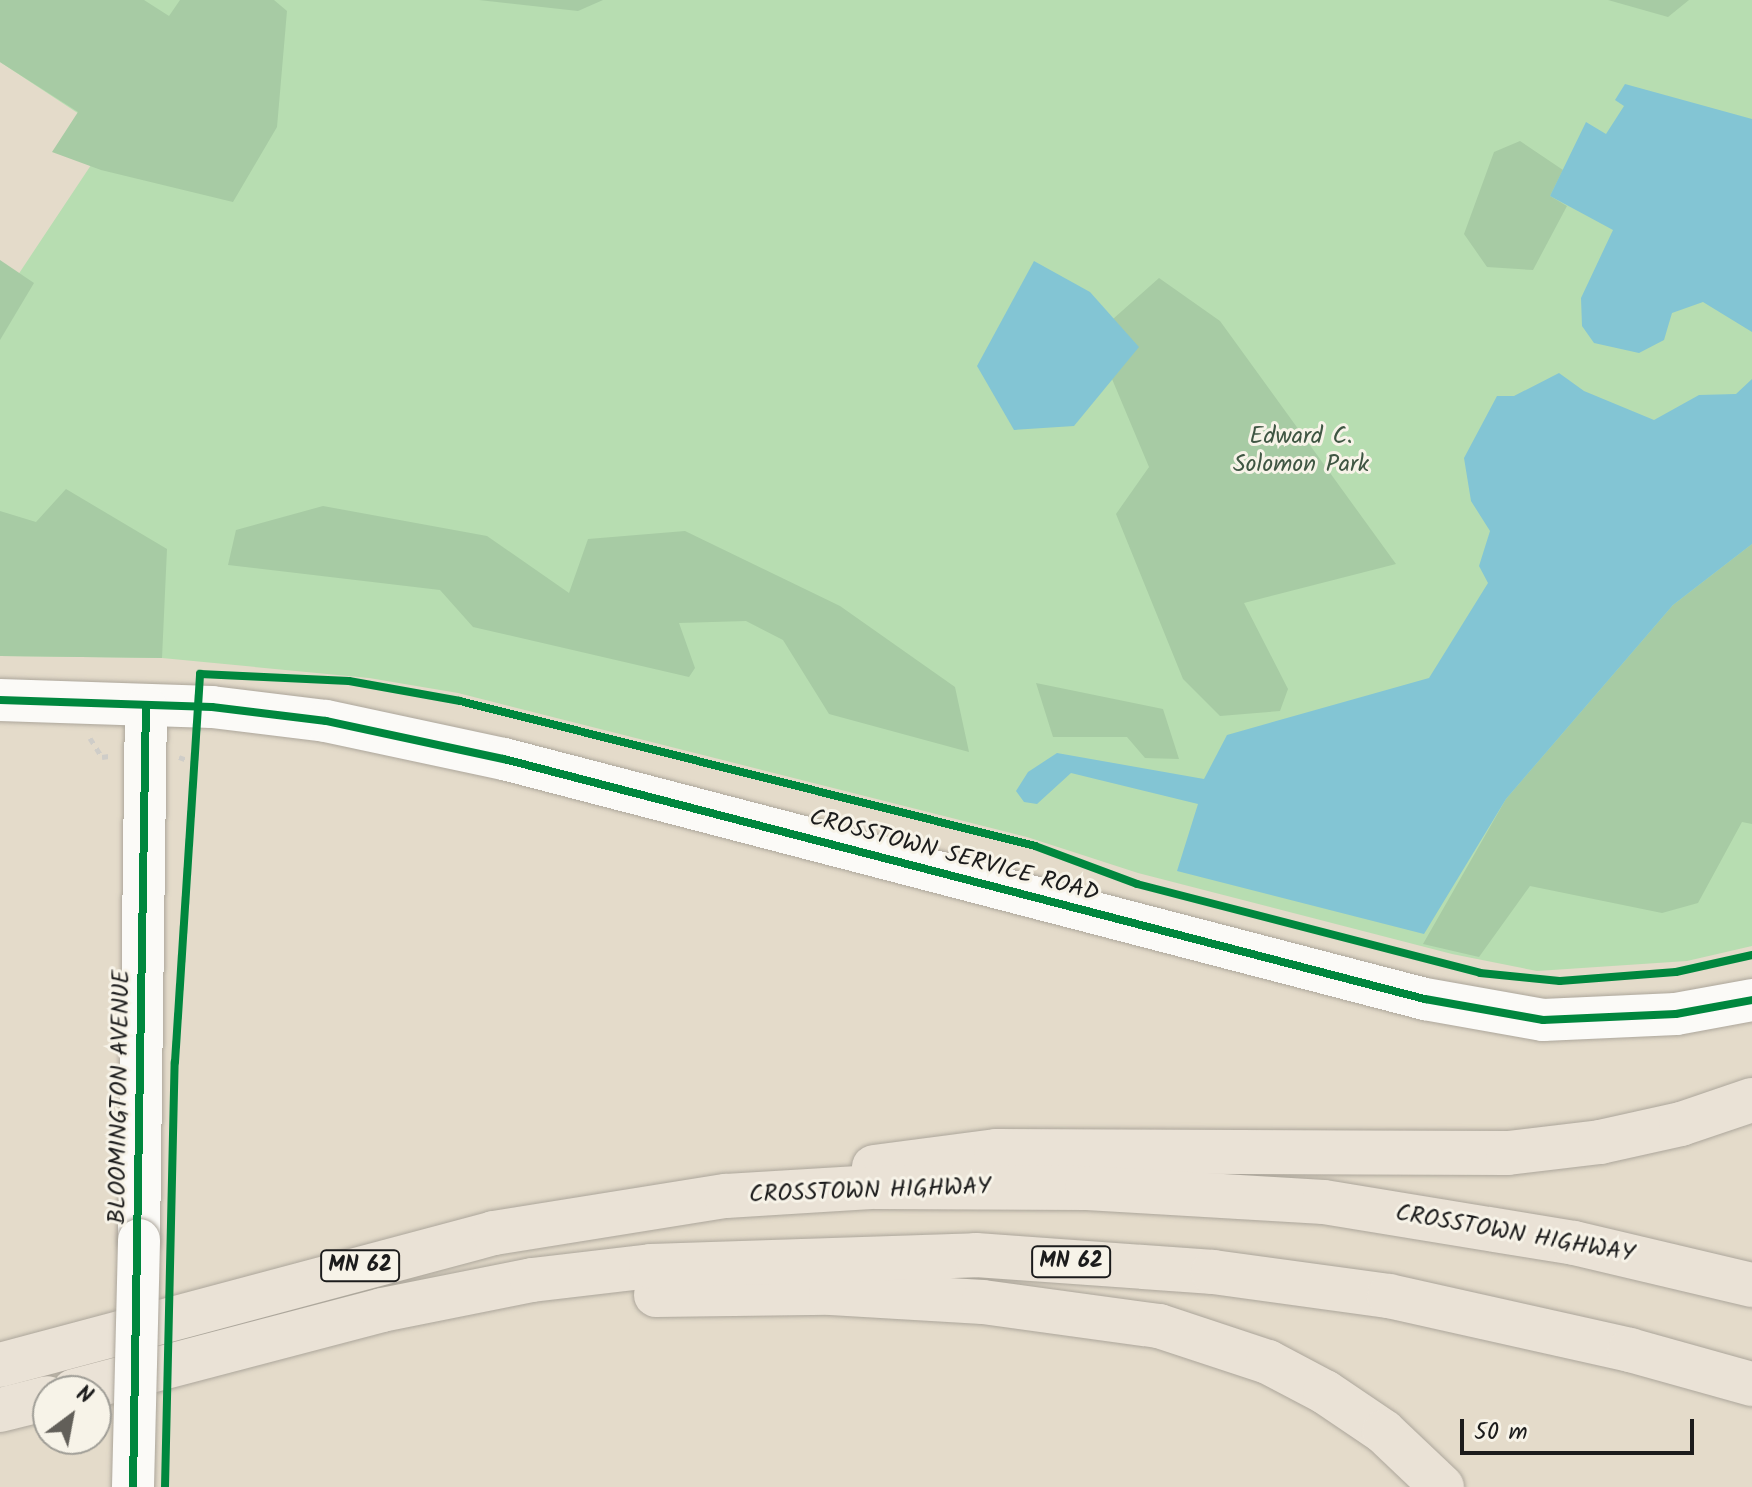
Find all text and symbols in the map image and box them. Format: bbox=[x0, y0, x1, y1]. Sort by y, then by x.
park label: Edward C. Solomon Park bbox=[1233, 423, 1369, 479]
street label: CROSSTOWN SERVICE ROAD bbox=[806, 803, 1102, 909]
street label: BLOOMINGTON AVENUE bbox=[103, 969, 137, 1225]
street label: CROSSTOWN HIGHWAY bbox=[748, 1172, 992, 1210]
street label: CROSSTOWN HIGHWAY bbox=[1393, 1199, 1637, 1269]
road number: MN 62 bbox=[1031, 1244, 1111, 1280]
road number: MN 62 bbox=[320, 1248, 400, 1284]
north arrow bbox=[32, 1375, 112, 1455]
text: N bbox=[69, 1377, 99, 1414]
scale bar bbox=[1464, 1403, 1698, 1453]
text: 50 m bbox=[1474, 1413, 1528, 1452]

